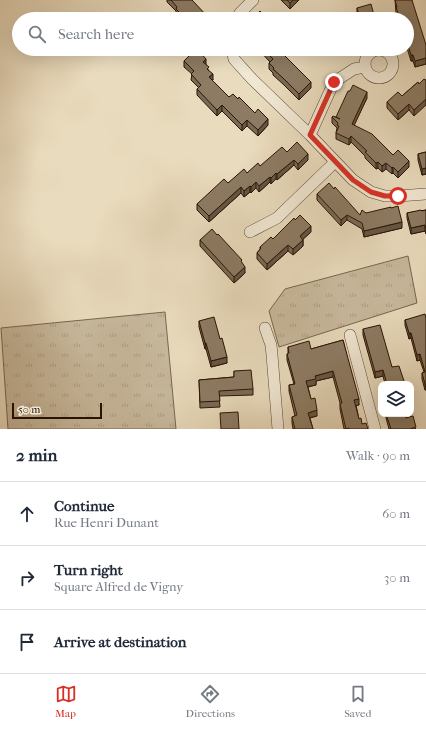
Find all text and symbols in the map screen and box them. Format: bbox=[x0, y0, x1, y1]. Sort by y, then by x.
search box bbox=[12, 12, 414, 56]
icon: search bbox=[26, 23, 48, 45]
text: Search here bbox=[58, 25, 134, 43]
route end bbox=[325, 73, 343, 91]
route start bbox=[389, 187, 407, 205]
map controls bbox=[378, 381, 414, 417]
button: layers bbox=[378, 381, 414, 417]
scale bar bbox=[12, 401, 102, 420]
text: 50 m bbox=[18, 403, 40, 416]
text: 2 min bbox=[16, 445, 57, 465]
text: Walk · 90 m bbox=[346, 448, 410, 463]
text: Continue bbox=[54, 497, 114, 515]
icon: ahead bbox=[16, 503, 38, 525]
text: 60 m bbox=[382, 506, 410, 521]
text: Rue Henri Dunant bbox=[54, 515, 159, 530]
text: Turn right bbox=[54, 561, 123, 579]
icon: right bbox=[16, 567, 38, 589]
text: 30 m bbox=[384, 570, 410, 585]
text: Square Alfred de Vigny bbox=[54, 579, 183, 594]
icon: arrive bbox=[16, 631, 38, 653]
text: Arrive at destination bbox=[54, 633, 186, 651]
tab: Map bbox=[55, 683, 77, 720]
tab: Directions bbox=[186, 683, 235, 720]
tab: Saved bbox=[344, 683, 371, 720]

